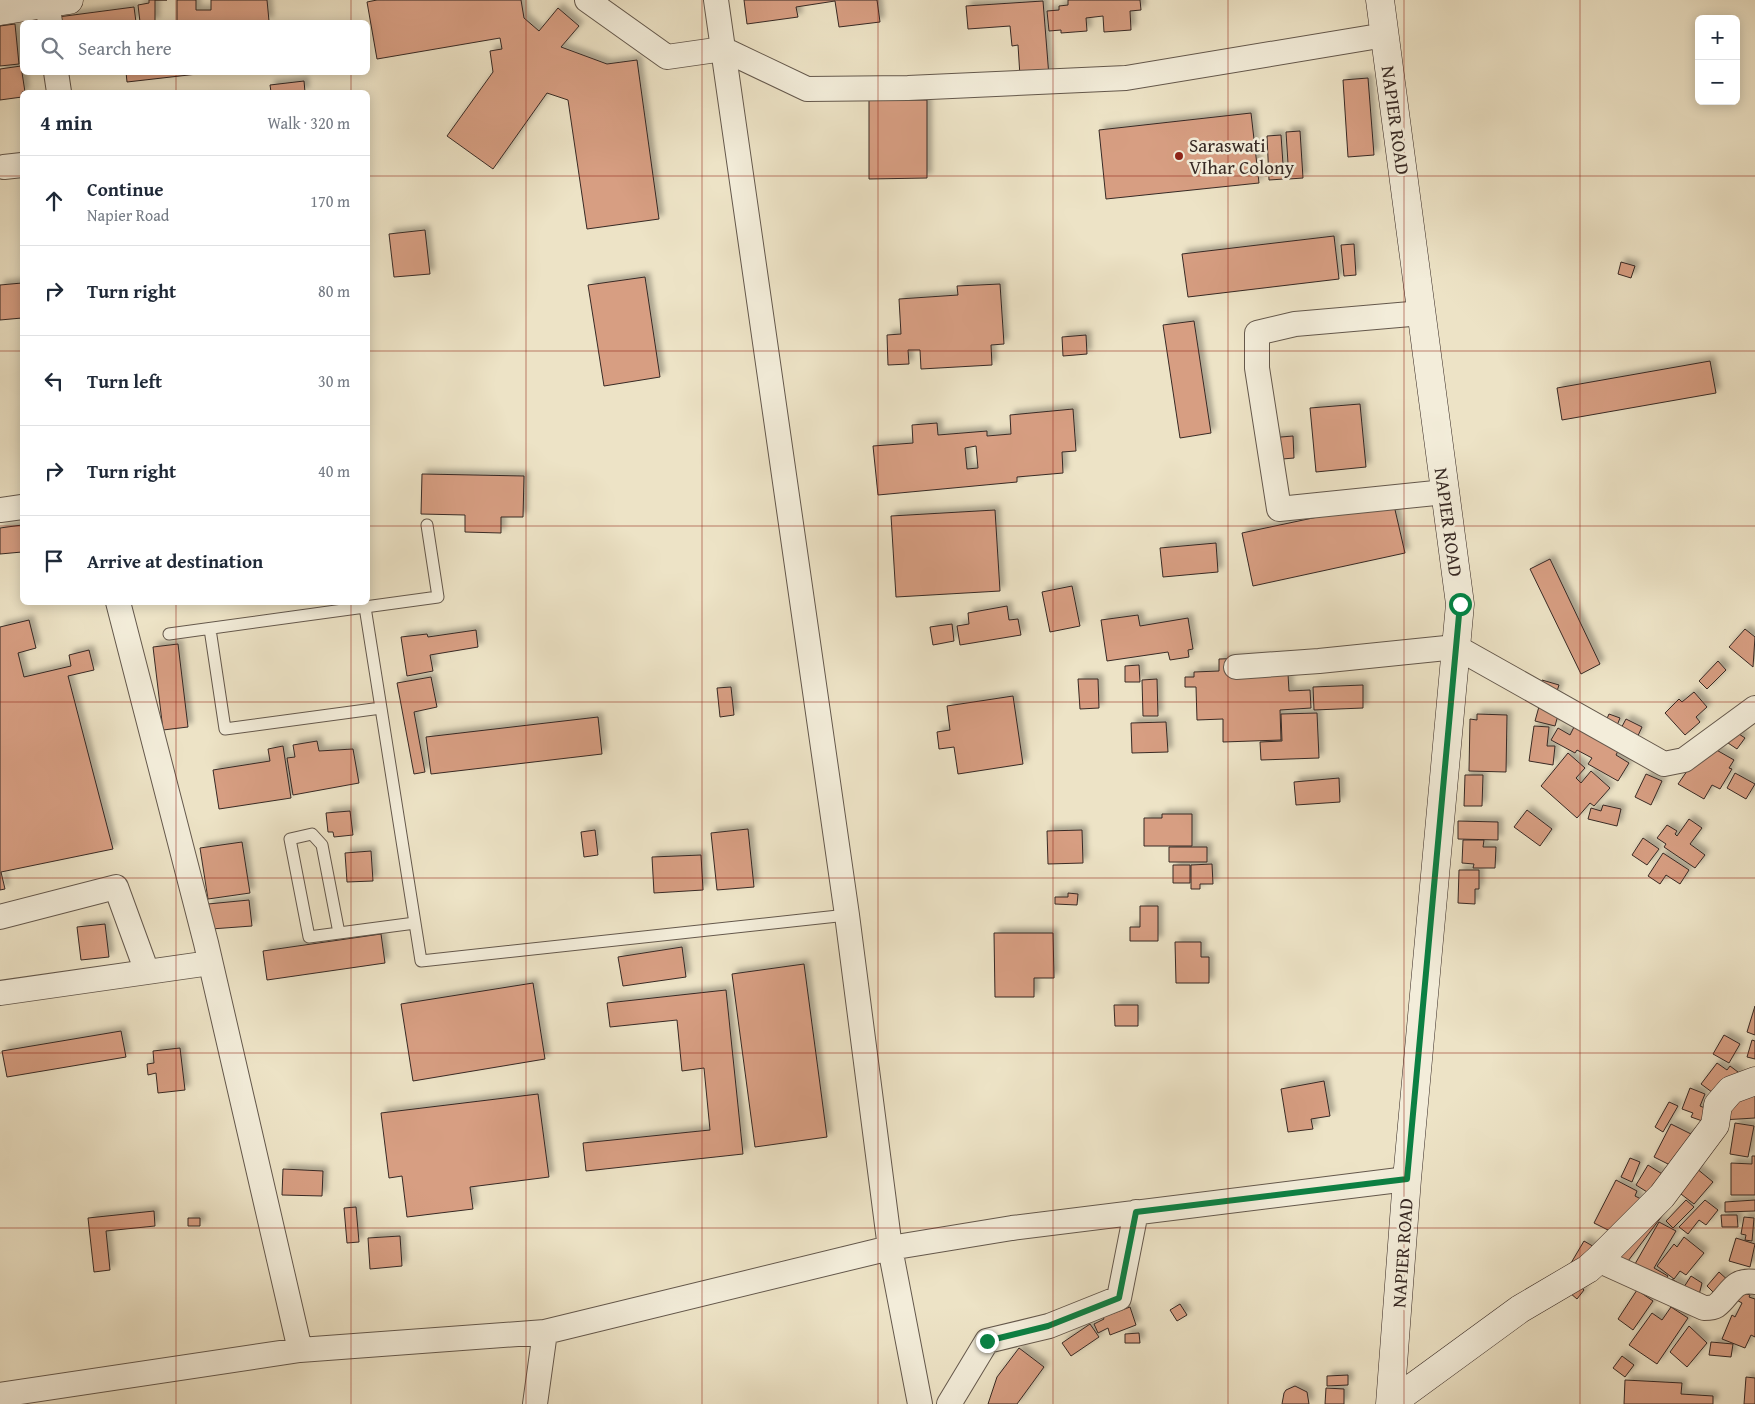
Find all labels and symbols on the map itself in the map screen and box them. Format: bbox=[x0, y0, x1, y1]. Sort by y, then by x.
street label: NAPIER ROAD bbox=[1375, 64, 1417, 176]
place label: Saraswati VIhar Colony bbox=[1189, 131, 1295, 181]
marker: Saraswati VIhar Colony bbox=[1173, 150, 1185, 162]
street label: NAPIER ROAD bbox=[1428, 466, 1470, 578]
route start bbox=[1449, 593, 1472, 616]
street label: NAPIER ROAD bbox=[1384, 1197, 1420, 1309]
route end bbox=[976, 1330, 999, 1353]

